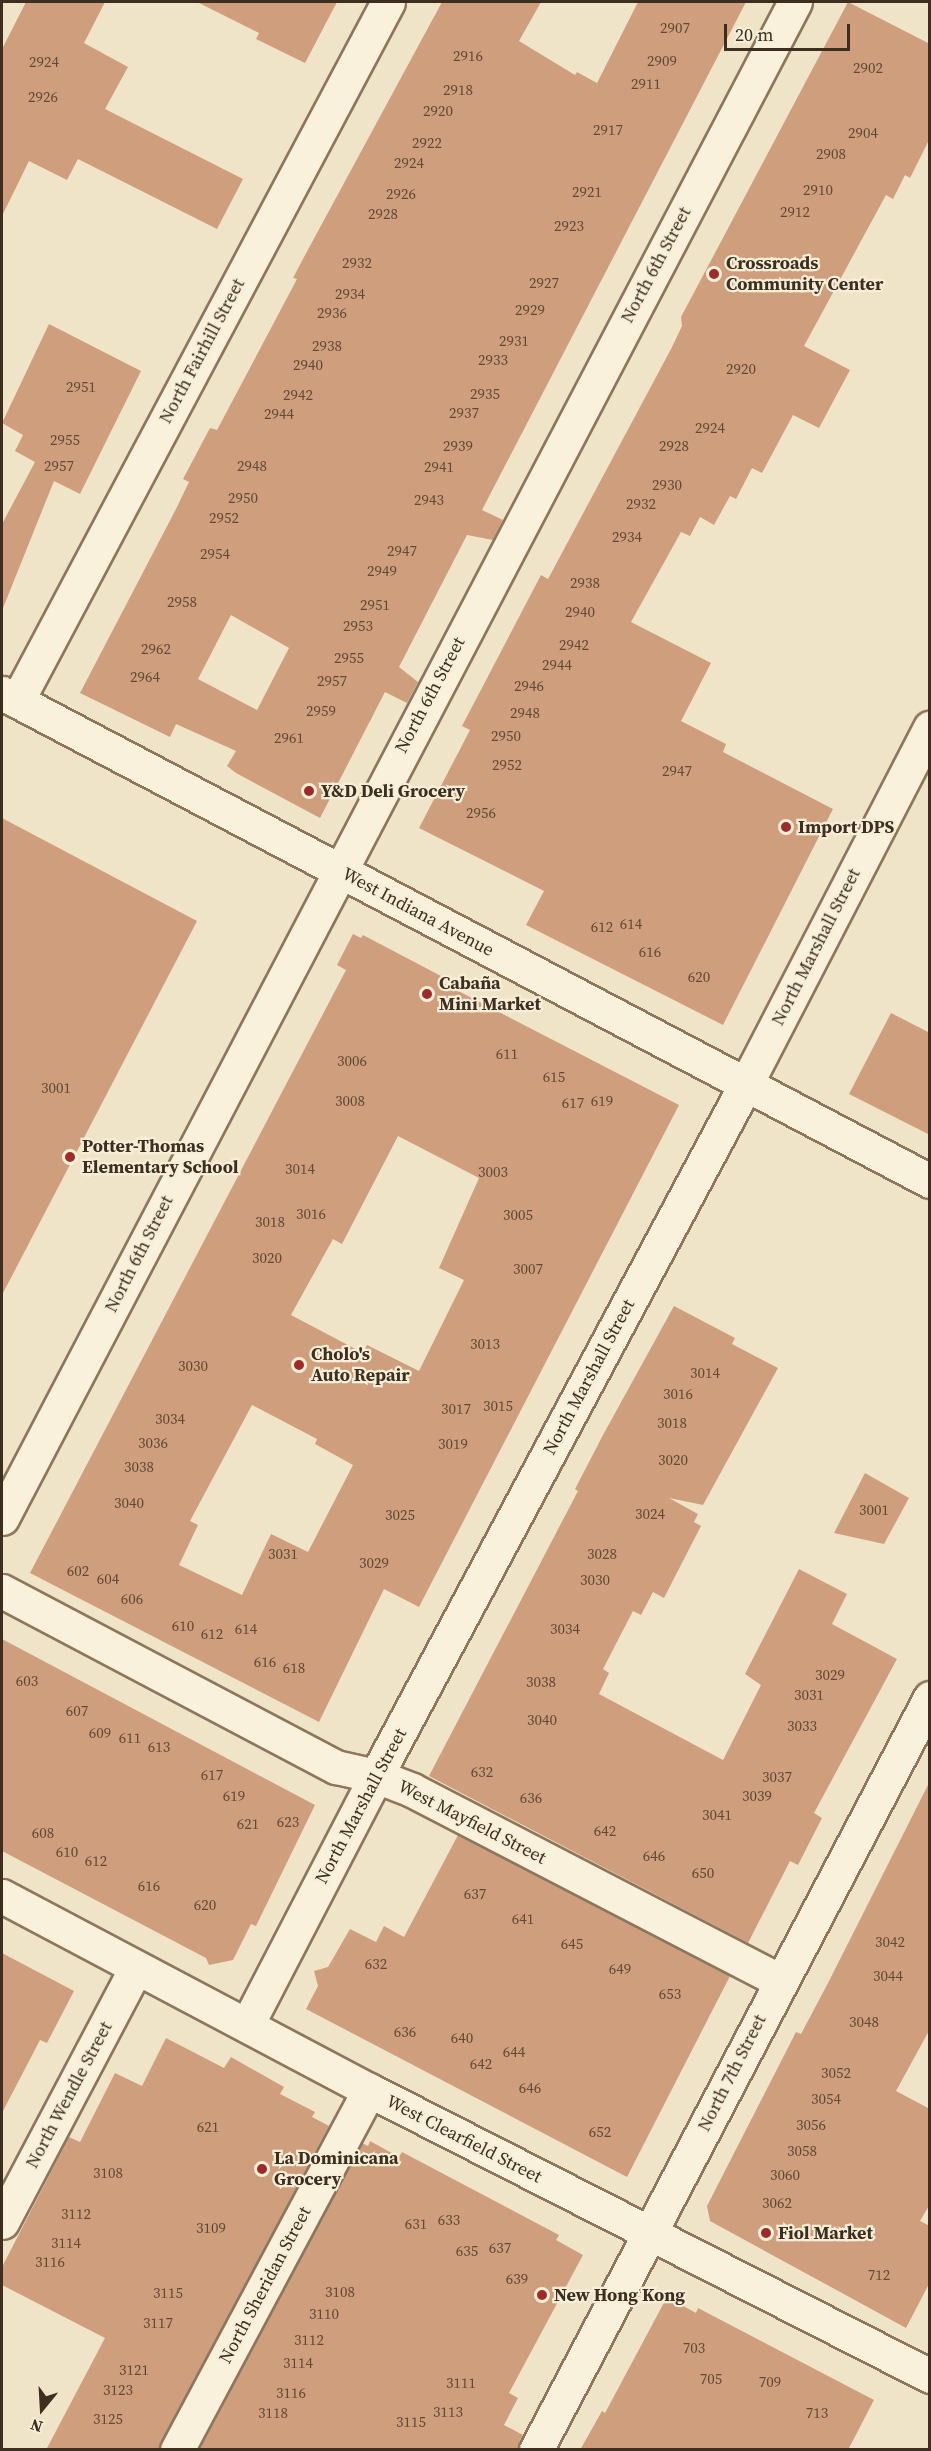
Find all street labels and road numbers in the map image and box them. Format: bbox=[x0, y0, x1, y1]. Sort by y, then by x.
street label: North 6th Street bbox=[616, 203, 696, 327]
street label: North Fairhill Street bbox=[155, 275, 249, 427]
street label: North 6th Street bbox=[390, 633, 470, 757]
street label: West Indiana Avenue bbox=[338, 863, 498, 961]
street label: North Marshall Street bbox=[767, 865, 865, 1029]
street label: North 6th Street bbox=[100, 1192, 178, 1316]
street label: North Marshall Street bbox=[539, 1295, 639, 1459]
street label: North Marshall Street bbox=[311, 1724, 411, 1888]
street label: West Mayfield Street bbox=[394, 1775, 550, 1869]
street label: North 7th Street bbox=[693, 2011, 771, 2135]
street label: North Wendle Street bbox=[21, 2018, 117, 2172]
street label: West Clearfield Street bbox=[383, 2090, 545, 2188]
street label: North Sheridan Street bbox=[215, 2203, 315, 2367]

